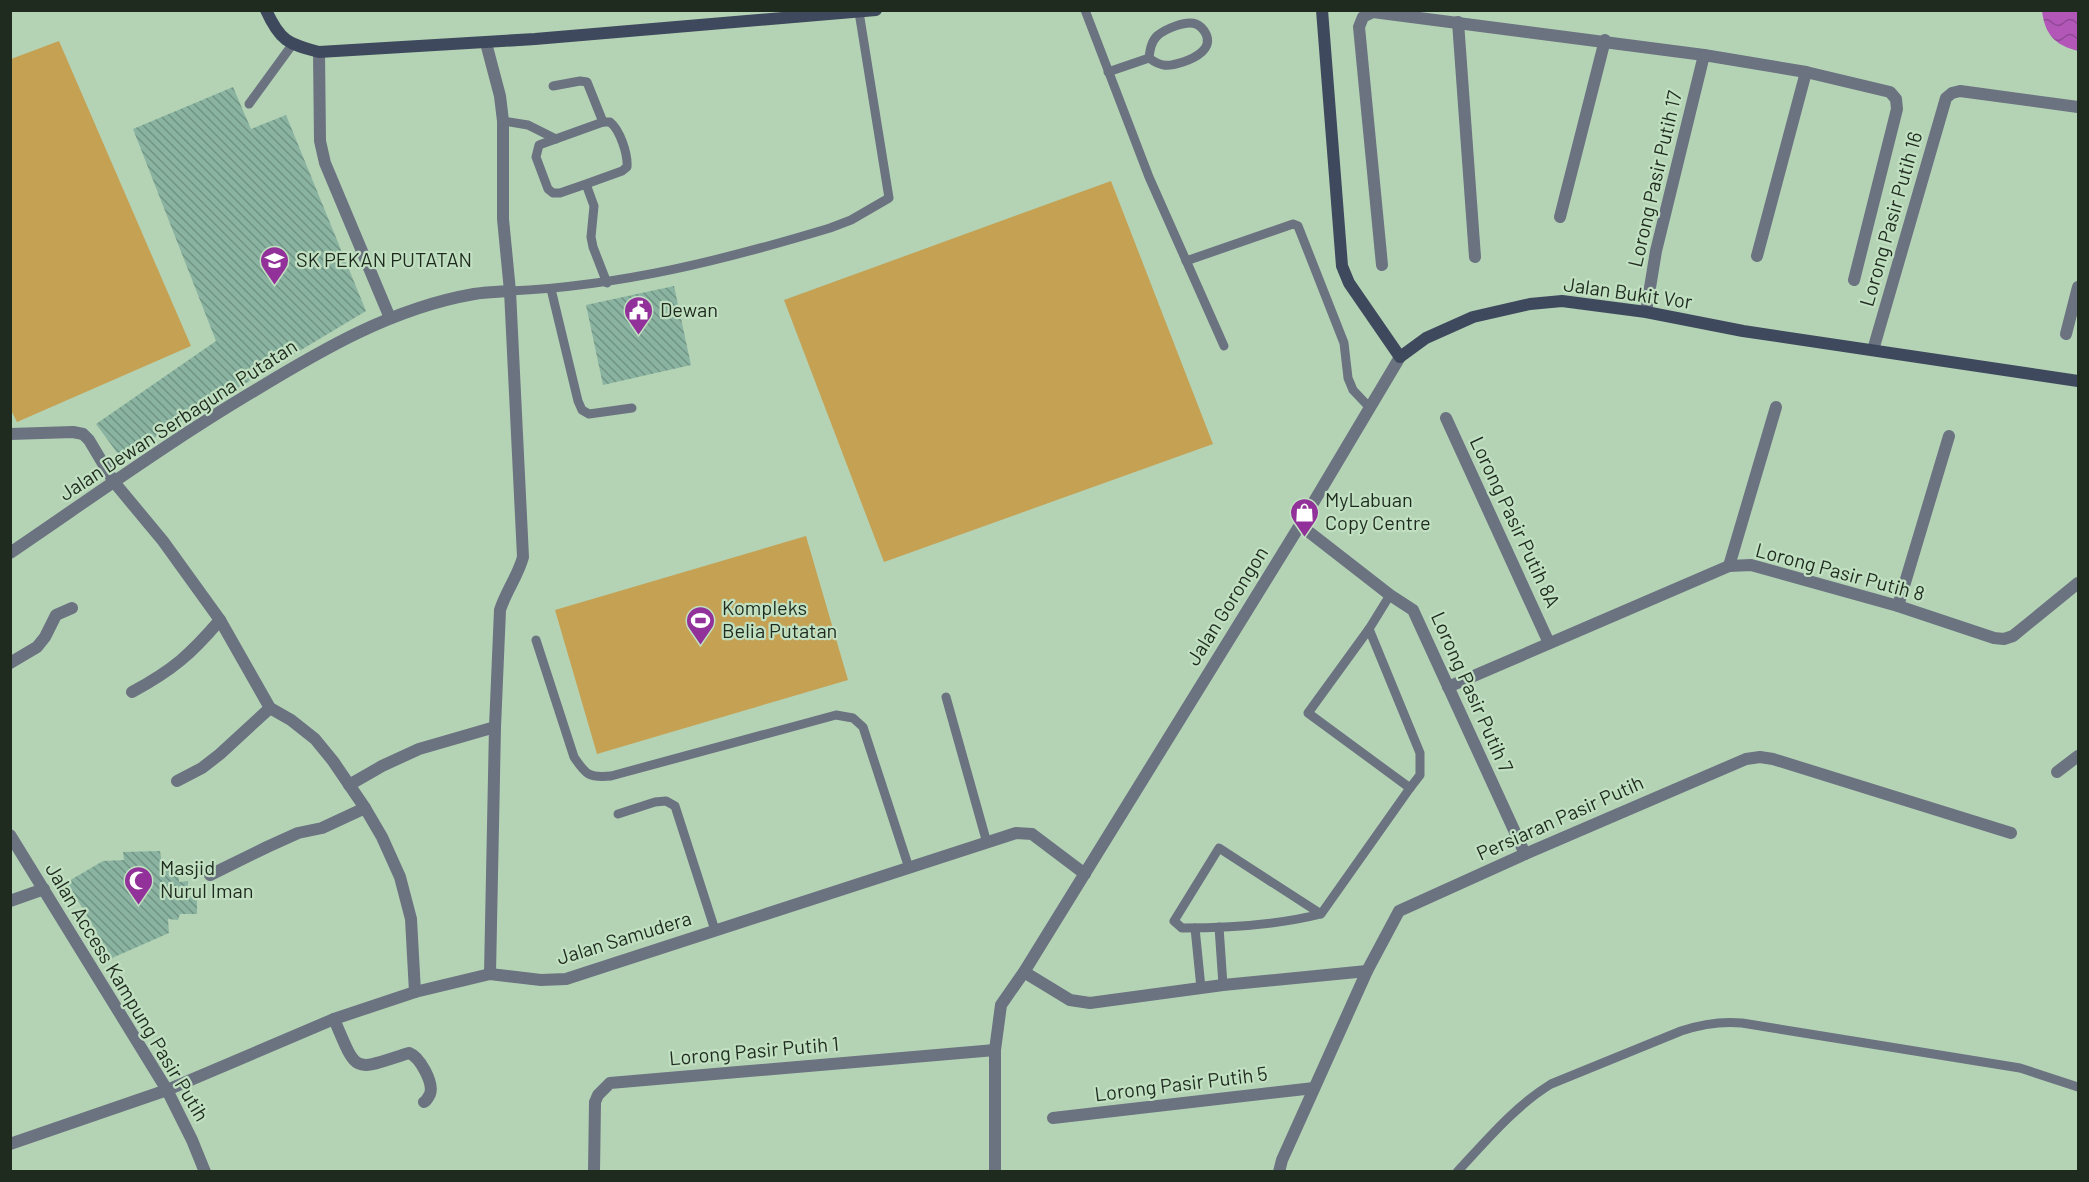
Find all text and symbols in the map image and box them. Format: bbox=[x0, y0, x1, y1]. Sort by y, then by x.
street label: Lorong Pasir Putih 17 bbox=[1622, 88, 1686, 269]
street label: Lorong Pasir Putih 16 bbox=[1854, 128, 1926, 309]
school or university icon: SK PEKAN PUTATAN bbox=[259, 244, 291, 286]
place label: SK PEKAN PUTATAN bbox=[296, 247, 472, 271]
street label: Jalan Bukit Vor bbox=[1562, 271, 1694, 313]
public building icon: Dewan bbox=[623, 294, 655, 336]
place label: Dewan bbox=[660, 297, 718, 321]
street label: Jalan Dewan Serbaguna Putatan bbox=[54, 333, 301, 505]
street label: Lorong Pasir Putih 8A bbox=[1466, 432, 1566, 611]
place label: MyLabuan Copy Centre bbox=[1325, 487, 1431, 534]
shop icon: MyLabuan Copy Centre bbox=[1288, 496, 1320, 538]
street label: Lorong Pasir Putih 8 bbox=[1753, 537, 1927, 605]
street label: Jalan Gorongon bbox=[1180, 542, 1272, 669]
place label: Kompleks Belia Putatan bbox=[722, 595, 837, 642]
sports icon: Kompleks Belia Putatan bbox=[685, 604, 717, 646]
street label: Lorong Pasir Putih 7 bbox=[1427, 608, 1519, 776]
street label: Persiaran Pasir Putih bbox=[1472, 769, 1647, 865]
place label: Masjid Nurul Iman bbox=[160, 855, 254, 902]
street label: Jalan Access Kampung Pasir Putih bbox=[41, 858, 215, 1125]
mosque icon: Masjid Nurul Iman bbox=[123, 864, 155, 906]
street label: Jalan Samudera bbox=[553, 905, 694, 969]
street label: Lorong Pasir Putih 1 bbox=[668, 1031, 840, 1069]
street label: Lorong Pasir Putih 5 bbox=[1093, 1061, 1269, 1106]

